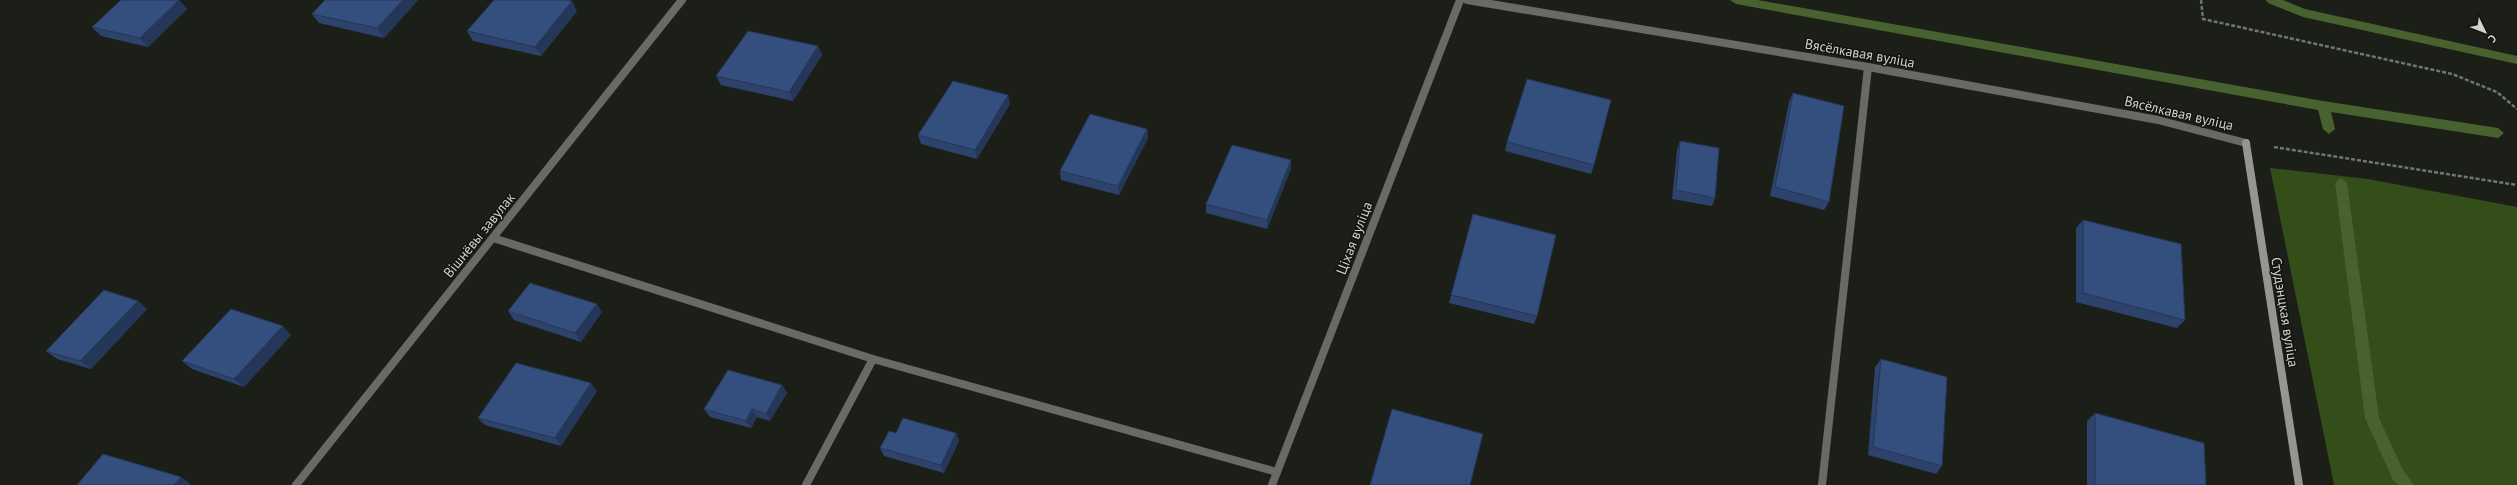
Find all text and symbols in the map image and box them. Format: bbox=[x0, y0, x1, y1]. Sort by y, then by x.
north arrow bbox=[2465, 12, 2505, 52]
text: С bbox=[2485, 32, 2500, 46]
street label: Вясёлкавая вуліца bbox=[1804, 34, 1916, 72]
street label: Вясёлкавая вуліца bbox=[2123, 92, 2235, 134]
street label: Вішнёвы завулак bbox=[439, 189, 519, 281]
street label: Ціхая вуліца bbox=[1332, 199, 1376, 277]
street label: Студэнцкая вуліца bbox=[2267, 256, 2303, 368]

